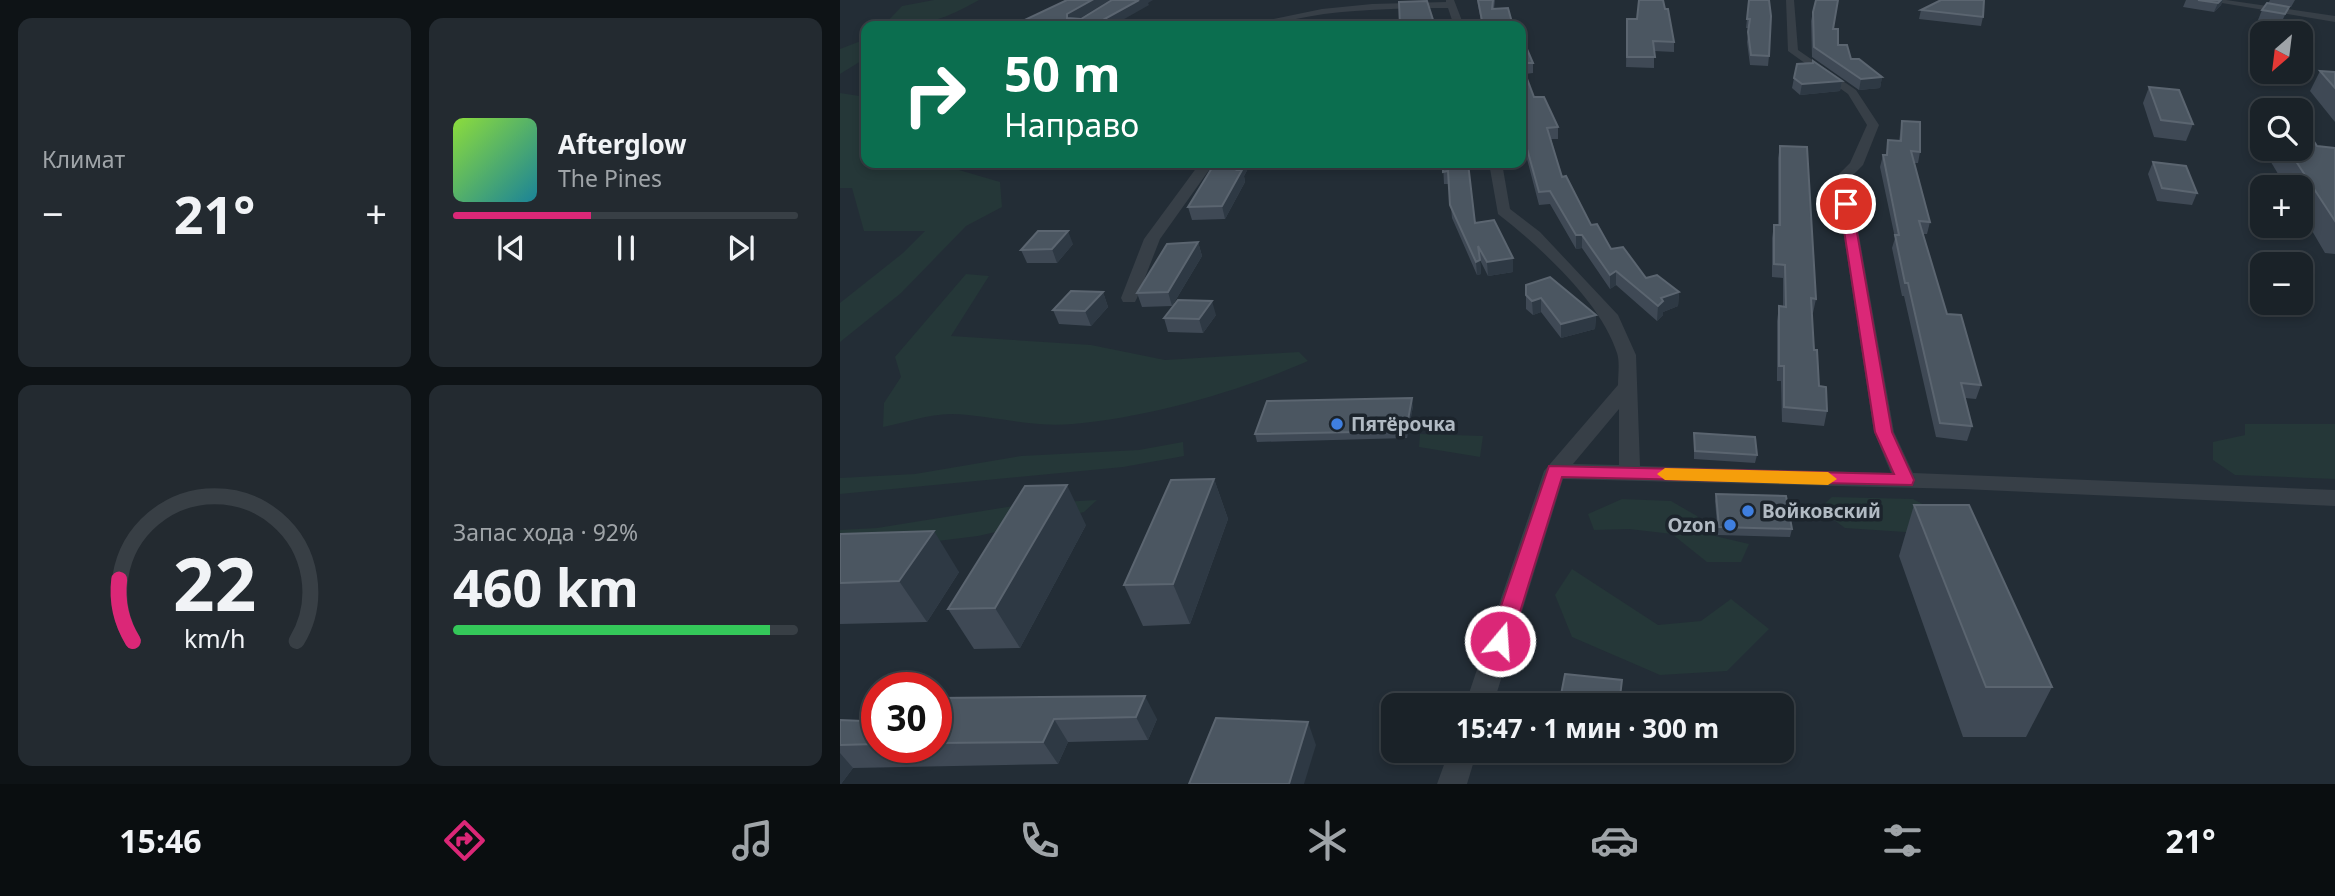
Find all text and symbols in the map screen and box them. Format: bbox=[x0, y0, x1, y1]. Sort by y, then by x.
north arrow bbox=[2250, 21, 2314, 84]
map controls bbox=[2250, 21, 2313, 315]
text: 50 m bbox=[1004, 40, 1121, 106]
icon: right bbox=[889, 49, 980, 140]
button: search bbox=[2250, 98, 2313, 161]
text: Направо bbox=[1004, 103, 1139, 146]
text: Afterglow bbox=[558, 126, 686, 162]
text: Климат bbox=[42, 143, 125, 175]
text: The Pines bbox=[558, 162, 662, 194]
pin bbox=[1816, 174, 1876, 234]
button: + bbox=[2250, 175, 2313, 238]
text: 21° bbox=[174, 178, 255, 249]
icon: arrive bbox=[1827, 185, 1865, 223]
text: − bbox=[42, 187, 64, 239]
text: + bbox=[365, 187, 387, 239]
icon: previous bbox=[492, 229, 530, 267]
icon: pause bbox=[607, 229, 645, 267]
icon: next bbox=[722, 229, 760, 267]
button: − bbox=[2250, 252, 2313, 315]
place label: Пятёрочка bbox=[1351, 411, 1456, 437]
marker: Пятёрочка bbox=[1329, 416, 1345, 432]
place label: Войковский bbox=[1762, 498, 1881, 524]
marker: Войковский bbox=[1740, 503, 1756, 519]
place label: Ozon bbox=[1667, 512, 1716, 538]
text: Запас хода · 92% bbox=[453, 516, 638, 548]
marker: Ozon bbox=[1722, 517, 1738, 533]
text: 22 bbox=[173, 534, 256, 633]
text: 460 km bbox=[453, 551, 639, 622]
position arrow bbox=[1463, 604, 1537, 678]
text: km/h bbox=[184, 621, 245, 655]
speed limit sign: 30 bbox=[861, 672, 952, 763]
text: 15:47 · 1 мин · 300 m bbox=[1456, 710, 1719, 746]
icon: directions bbox=[440, 816, 489, 865]
icon: music bbox=[728, 816, 777, 865]
icon: phone bbox=[1015, 816, 1064, 865]
icon: climate bbox=[1303, 816, 1352, 865]
icon: car bbox=[1590, 816, 1639, 865]
icon: filters bbox=[1878, 816, 1927, 865]
text: 15:46 bbox=[119, 819, 202, 862]
text: 21° bbox=[2165, 819, 2216, 862]

